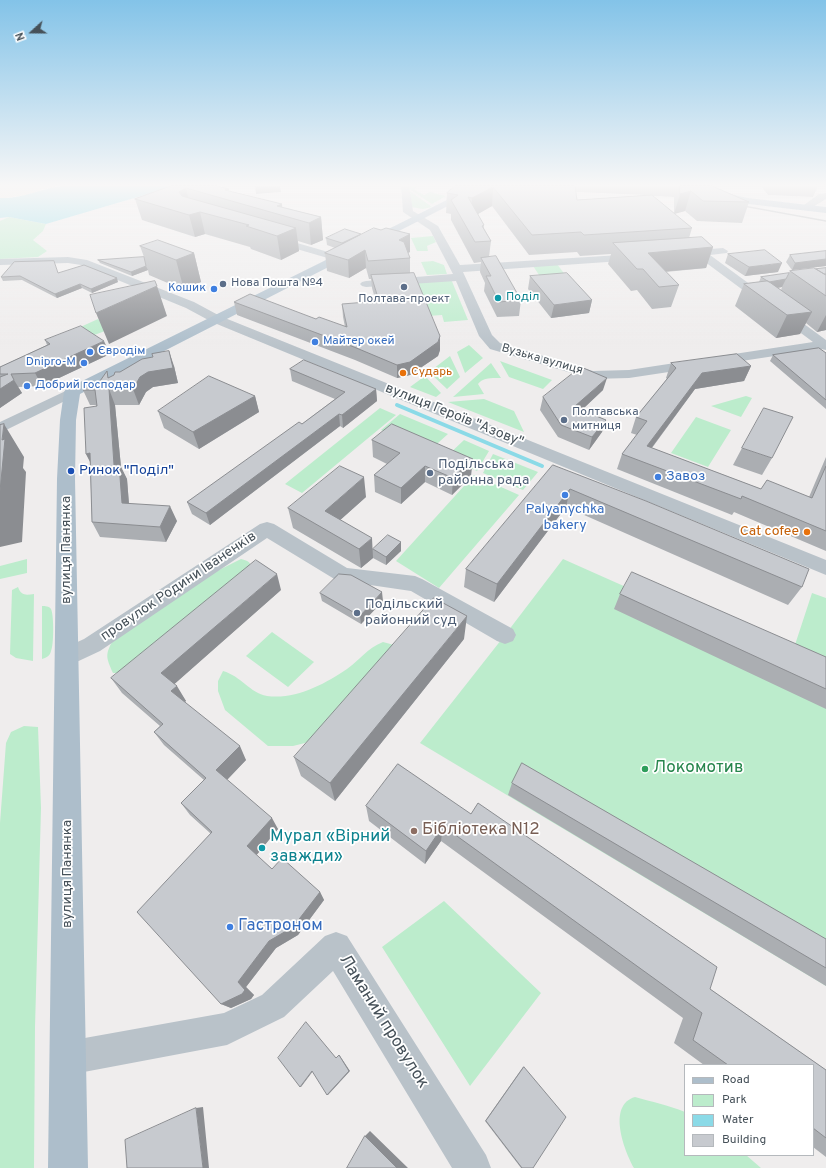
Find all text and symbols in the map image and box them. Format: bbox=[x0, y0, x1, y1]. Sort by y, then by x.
north arrow bbox=[12, 12, 52, 52]
text: N bbox=[13, 30, 29, 42]
place label: Нова Пошта №4 bbox=[231, 277, 323, 291]
marker: Нова Пошта №4 bbox=[218, 279, 228, 289]
place label: Кошик bbox=[168, 282, 206, 296]
marker: Полтава-проект bbox=[399, 282, 409, 292]
marker: Кошик bbox=[209, 284, 219, 294]
place label: Поділ bbox=[506, 291, 539, 305]
place label: Полтава-проект bbox=[358, 293, 450, 307]
marker: Поділ bbox=[493, 293, 503, 303]
place label: Майтер окей bbox=[323, 335, 394, 349]
marker: Майтер окей bbox=[310, 337, 320, 347]
street label: Вузька вулиця bbox=[500, 342, 584, 378]
place label: Євродім bbox=[98, 345, 145, 359]
marker: Євродім bbox=[85, 347, 95, 357]
place label: Dnipro-M bbox=[26, 356, 76, 370]
marker: Dnipro-M bbox=[79, 358, 89, 368]
place label: Сударь bbox=[411, 366, 452, 380]
marker: Сударь bbox=[398, 368, 408, 378]
place label: Добрий господар bbox=[35, 379, 136, 393]
marker: Добрий господар bbox=[22, 381, 32, 391]
street label: вулиця Героїв "Азову" bbox=[382, 381, 526, 451]
place label: Полтавська митниця bbox=[572, 406, 639, 434]
marker: Полтавська митниця bbox=[559, 415, 569, 425]
place label: Подільська районна рада bbox=[438, 457, 529, 490]
place label: Ринок "Поділ" bbox=[79, 463, 174, 479]
marker: Ринок "Поділ" bbox=[66, 466, 76, 476]
marker: Подільська районна рада bbox=[425, 468, 435, 478]
place label: Завоз bbox=[666, 469, 706, 485]
marker: Завоз bbox=[653, 472, 663, 482]
marker: Palyanychka bakery bbox=[560, 490, 570, 500]
street label: вулиця Панянка bbox=[59, 496, 75, 604]
place label: Palyanychka bakery bbox=[526, 502, 604, 534]
place label: Cat cofee bbox=[740, 524, 799, 540]
marker: Cat cofee bbox=[802, 527, 812, 537]
street label: провулок Родини Іваненків bbox=[98, 529, 260, 645]
place label: Подільский районний суд bbox=[365, 597, 457, 630]
marker: Подільский районний суд bbox=[352, 608, 362, 618]
place label: Локомотив bbox=[653, 759, 743, 779]
marker: Локомотив bbox=[640, 764, 650, 774]
street label: вулиця Панянка bbox=[60, 820, 76, 928]
place label: Бібліотека N12 bbox=[422, 821, 540, 841]
marker: Бібліотека N12 bbox=[409, 826, 419, 836]
place label: Мурал «Вірний завжди» bbox=[270, 828, 390, 868]
marker: Мурал «Вірний завжди» bbox=[257, 843, 267, 853]
place label: Гастроном bbox=[238, 917, 323, 937]
marker: Гастроном bbox=[225, 922, 235, 932]
street label: Ламаний провулок bbox=[334, 951, 432, 1093]
legend bbox=[684, 1064, 814, 1156]
text: Road bbox=[722, 1072, 750, 1088]
text: Park bbox=[722, 1092, 747, 1108]
text: Water bbox=[722, 1112, 754, 1128]
text: Building bbox=[722, 1132, 766, 1148]

